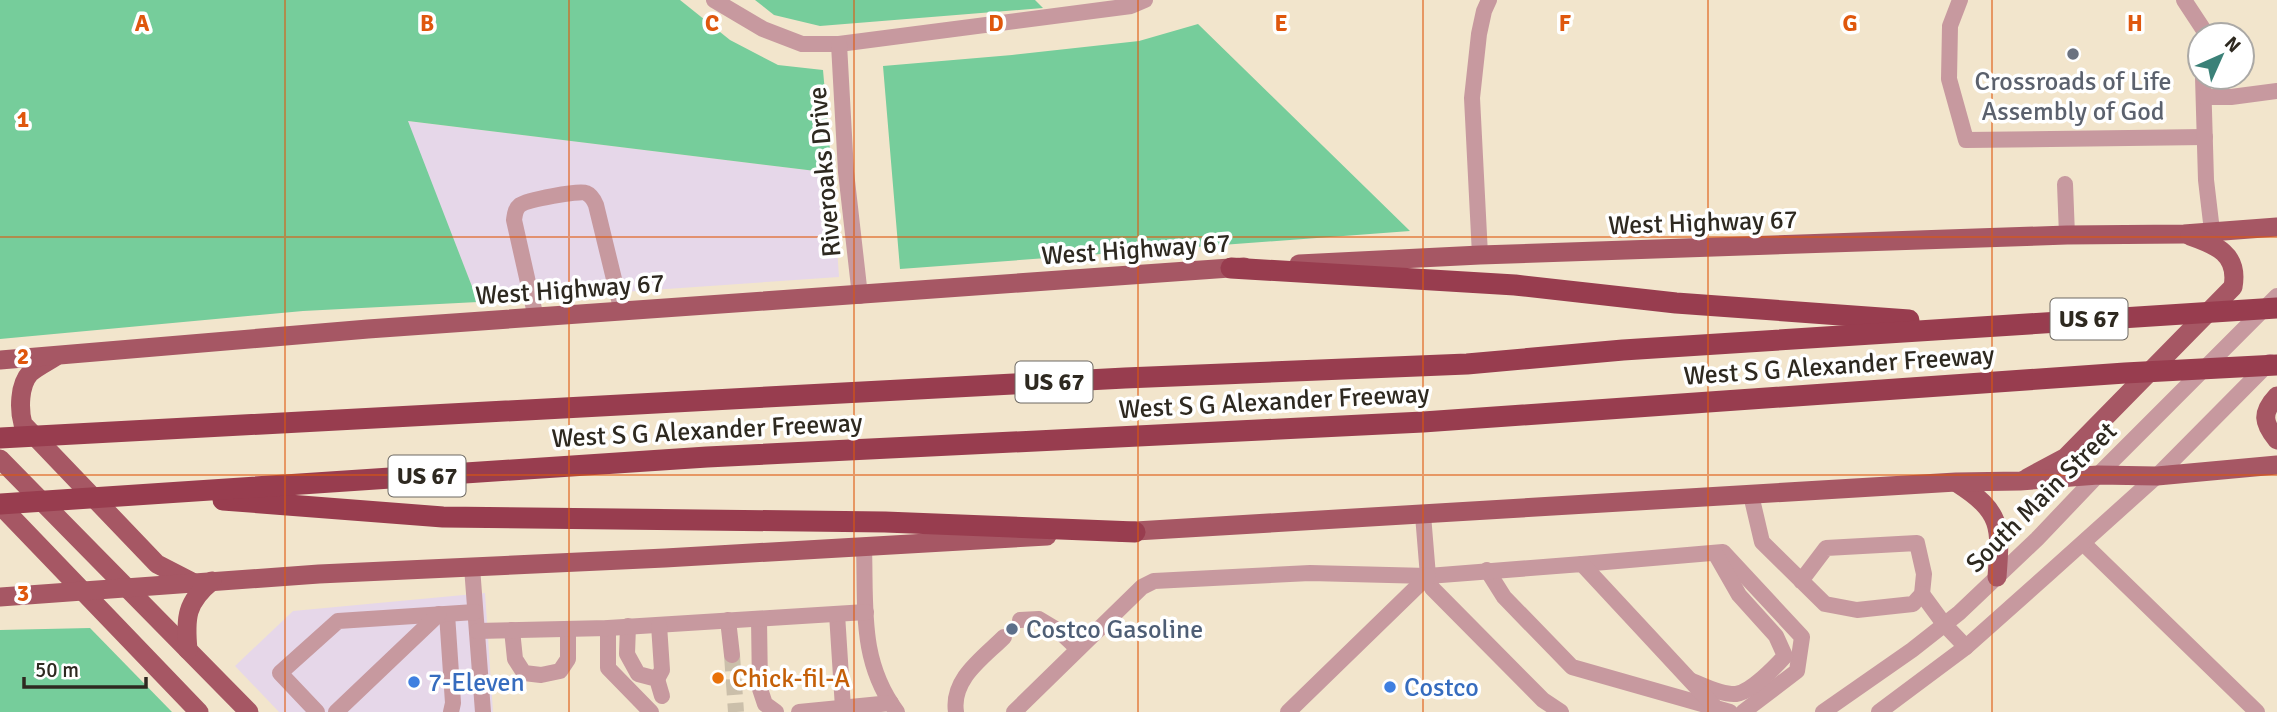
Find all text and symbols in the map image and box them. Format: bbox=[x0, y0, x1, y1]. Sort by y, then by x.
text: A bbox=[135, 9, 150, 38]
text: B bbox=[420, 9, 434, 38]
text: C bbox=[705, 9, 719, 38]
text: D bbox=[988, 9, 1004, 38]
text: E bbox=[1274, 9, 1288, 38]
text: F bbox=[1559, 9, 1571, 38]
text: G bbox=[1842, 9, 1858, 38]
text: H bbox=[2127, 9, 2143, 38]
north arrow bbox=[2186, 21, 2256, 91]
text: N bbox=[2219, 32, 2245, 58]
marker: Crossroads of Life Assembly of God bbox=[2065, 46, 2081, 62]
place label: Crossroads of Life Assembly of God bbox=[1975, 66, 2171, 128]
street label: Riveroaks Drive bbox=[802, 85, 848, 258]
text: 1 bbox=[17, 105, 29, 134]
street label: West Highway 67 bbox=[1608, 204, 1798, 242]
street label: West Highway 67 bbox=[1040, 227, 1232, 273]
street label: West Highway 67 bbox=[474, 267, 666, 313]
road number: US 67 bbox=[2050, 298, 2128, 340]
street label: West S G Alexander Freeway bbox=[1683, 339, 1996, 393]
text: 2 bbox=[17, 342, 29, 371]
road number: US 67 bbox=[1016, 362, 1092, 402]
street label: West S G Alexander Freeway bbox=[1118, 378, 1430, 426]
street label: West S G Alexander Freeway bbox=[551, 407, 863, 455]
street label: South Main Street bbox=[1960, 416, 2124, 580]
road number: US 67 bbox=[388, 456, 466, 496]
text: 3 bbox=[17, 579, 29, 608]
place label: Costco Gasoline bbox=[1026, 614, 1203, 646]
marker: Costco Gasoline bbox=[1004, 621, 1020, 637]
scale bar bbox=[24, 646, 147, 690]
text: 50 m bbox=[35, 657, 79, 683]
place label: Chick-fil-A bbox=[732, 663, 850, 695]
place label: 7-Eleven bbox=[428, 667, 525, 699]
marker: Chick-fil-A bbox=[710, 670, 726, 686]
place label: Costco bbox=[1404, 672, 1479, 704]
marker: 7-Eleven bbox=[406, 674, 422, 690]
marker: Costco bbox=[1382, 679, 1398, 695]

